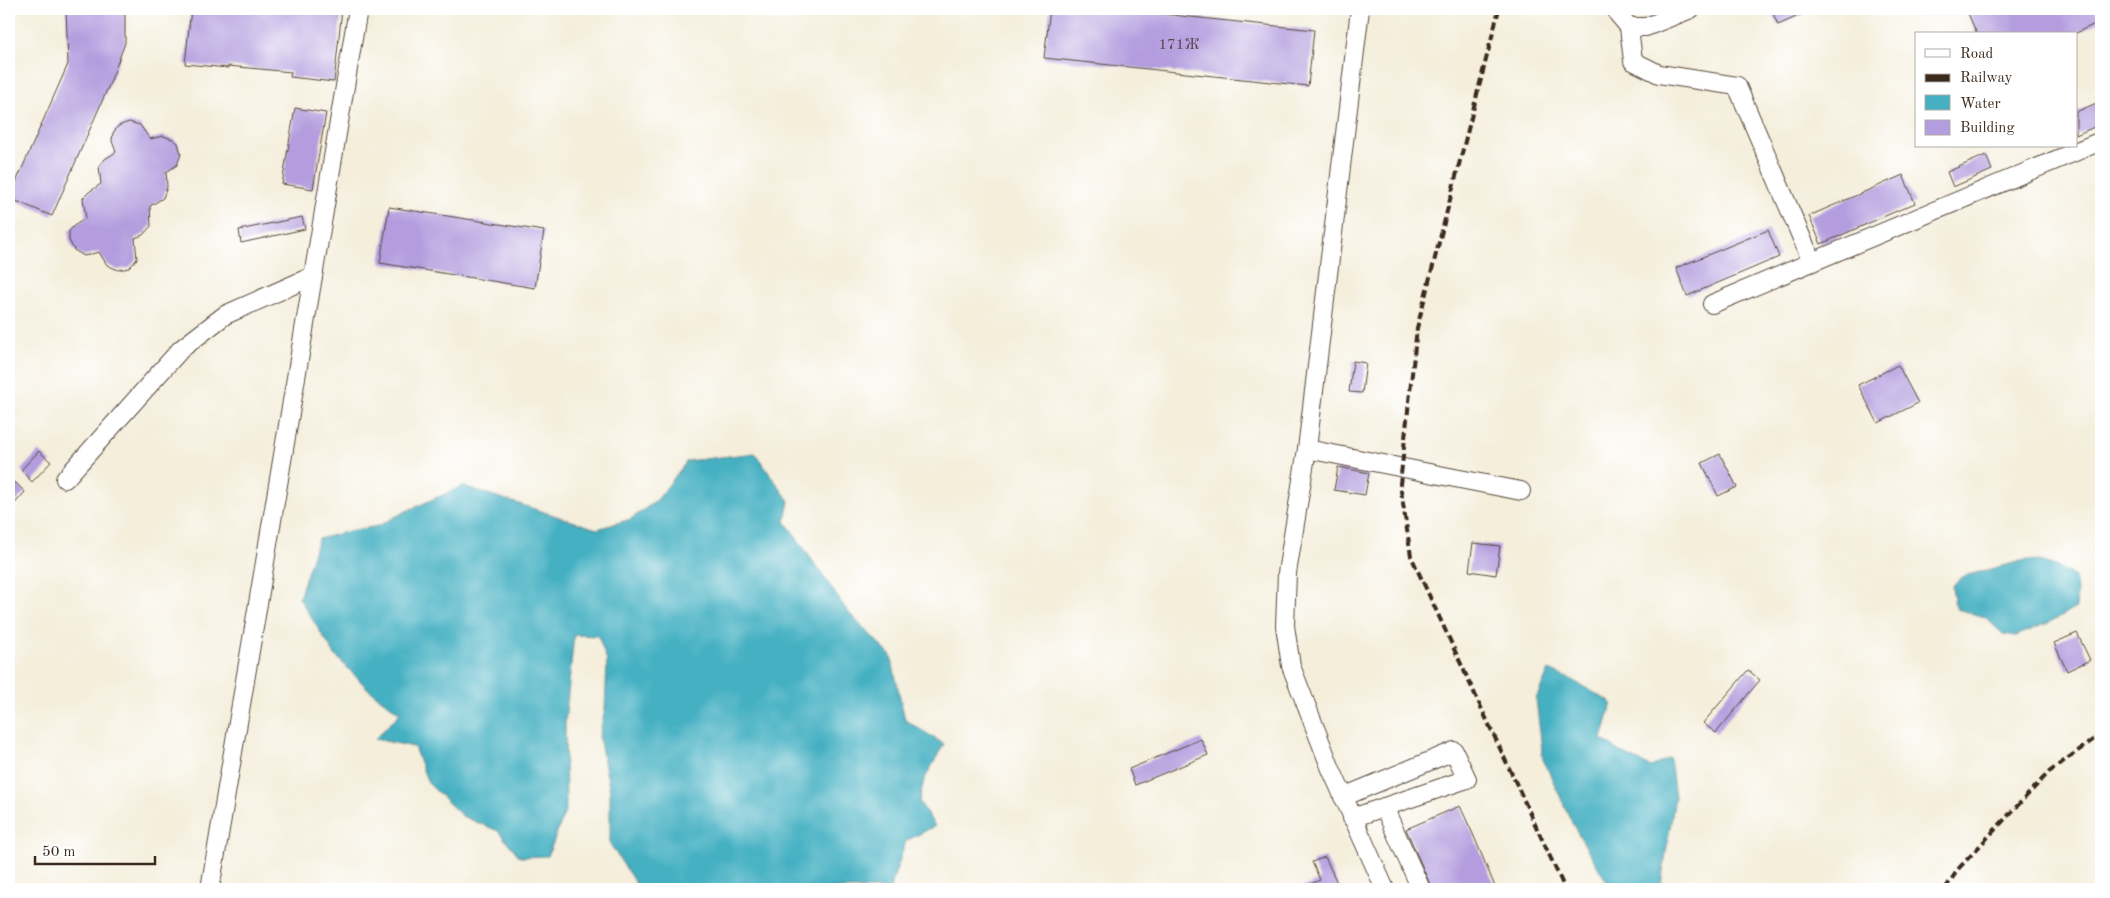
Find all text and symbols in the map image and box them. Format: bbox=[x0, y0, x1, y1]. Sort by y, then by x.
legend bbox=[1915, 32, 2078, 148]
house number: 171Ж bbox=[1158, 38, 1200, 53]
text: Road bbox=[1960, 47, 1994, 62]
text: Railway bbox=[1960, 71, 2013, 86]
text: Water bbox=[1960, 97, 2001, 112]
text: Building bbox=[1960, 121, 2015, 136]
scale bar bbox=[35, 833, 155, 865]
text: 50 m bbox=[42, 845, 76, 860]

